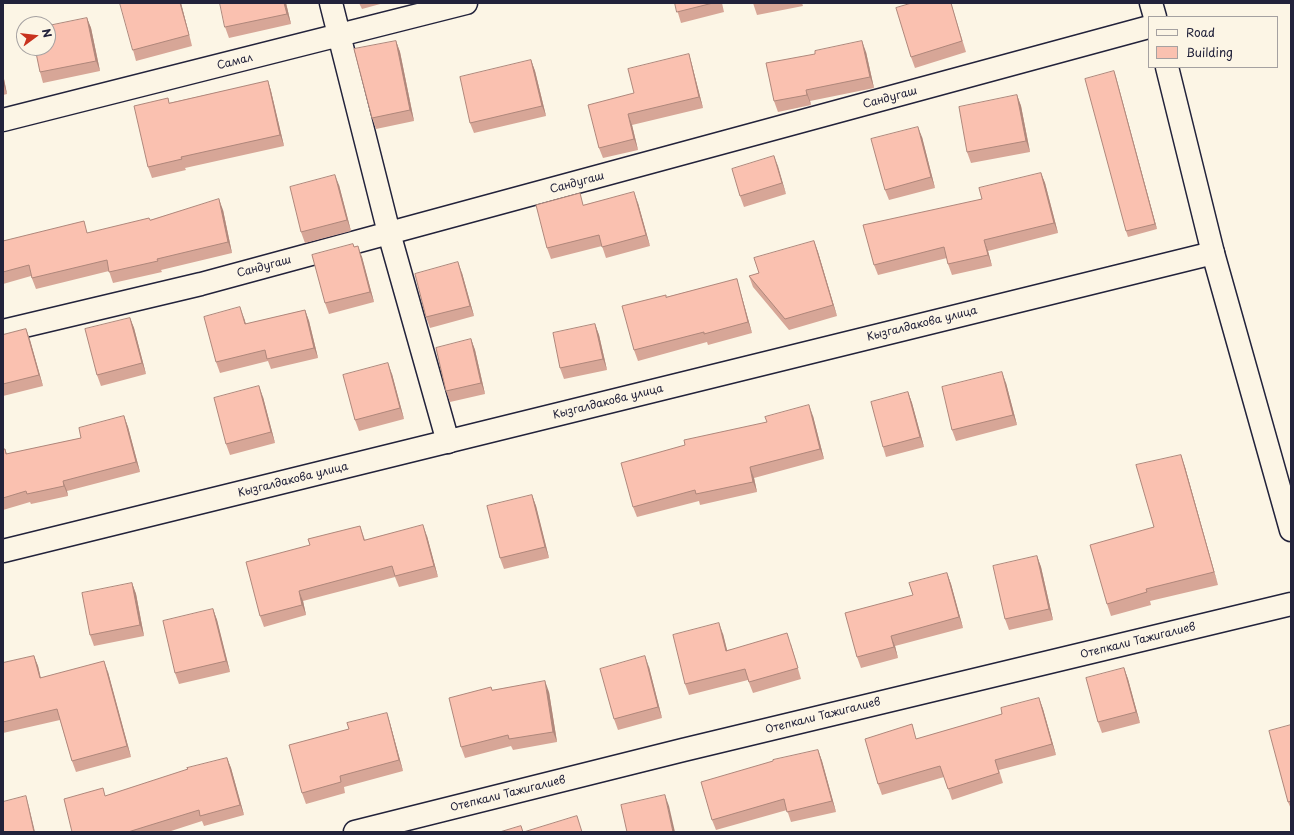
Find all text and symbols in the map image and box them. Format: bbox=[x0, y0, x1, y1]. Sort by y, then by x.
north arrow bbox=[16, 16, 56, 56]
legend bbox=[1148, 16, 1278, 68]
text: Road bbox=[1186, 23, 1215, 41]
text: N bbox=[38, 27, 56, 39]
text: Building bbox=[1186, 43, 1233, 61]
street label: Самал bbox=[216, 51, 254, 73]
street label: Сандугаш bbox=[861, 84, 919, 112]
street label: Сандугаш bbox=[548, 169, 606, 197]
street label: Сандугаш bbox=[235, 253, 293, 281]
street label: Кызгалдакова улица bbox=[865, 304, 979, 344]
street label: Кызгалдакова улица bbox=[551, 382, 665, 422]
street label: Кызгалдакова улица bbox=[236, 460, 350, 500]
street label: Отепкали Тажигалиев bbox=[1079, 620, 1197, 662]
street label: Отепкали Тажигалиев bbox=[764, 695, 882, 737]
street label: Отепкали Тажигалиев bbox=[449, 773, 567, 815]

